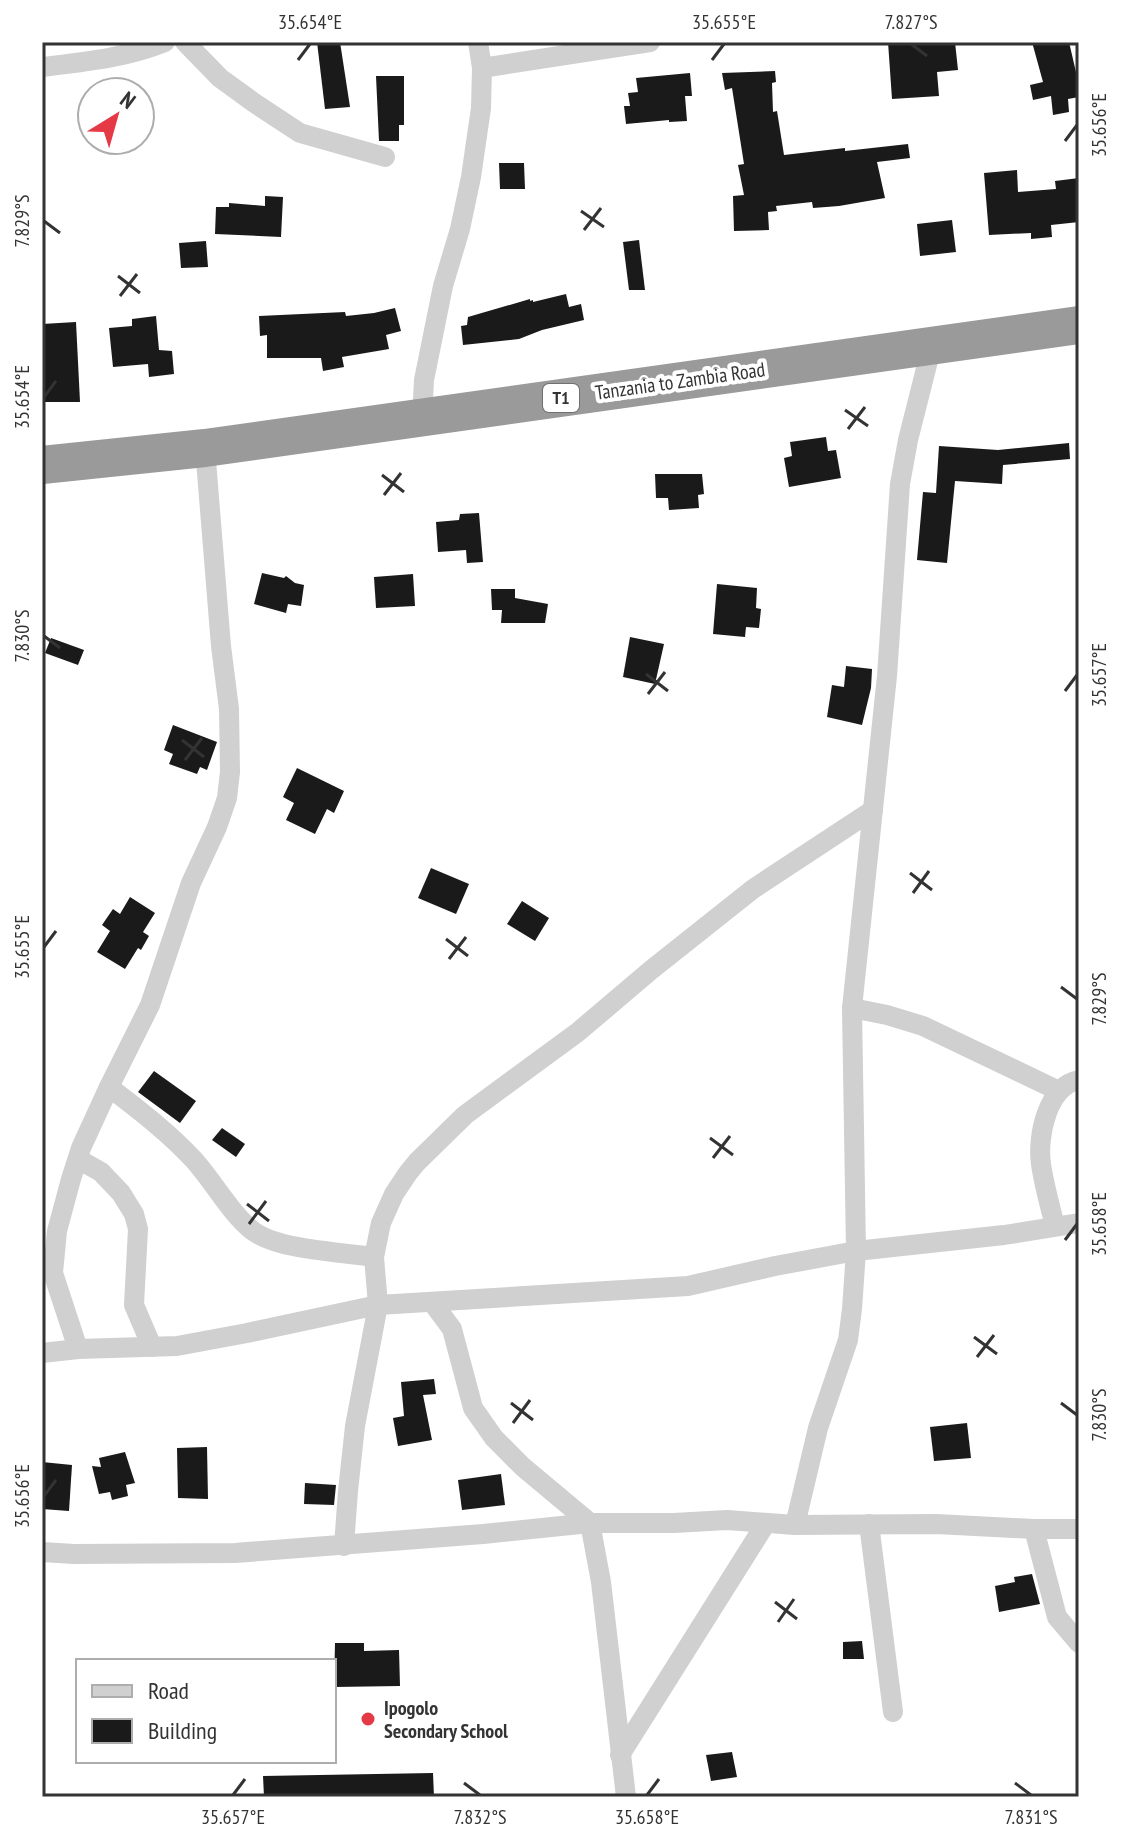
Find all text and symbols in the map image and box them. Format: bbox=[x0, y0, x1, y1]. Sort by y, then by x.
text: 35.654°E bbox=[278, 9, 342, 35]
text: 35.655°E bbox=[692, 9, 756, 35]
text: 7.827°S bbox=[884, 9, 938, 35]
north arrow bbox=[76, 76, 156, 156]
text: N bbox=[115, 85, 141, 115]
text: 35.656°E bbox=[1086, 93, 1112, 157]
text: 7.829°S bbox=[9, 194, 35, 248]
street label: Tanzania to Zambia Road bbox=[593, 356, 767, 406]
text: 35.654°E bbox=[9, 365, 35, 429]
road number: T1 bbox=[543, 384, 579, 412]
text: 7.830°S bbox=[9, 609, 35, 663]
text: 35.657°E bbox=[1086, 643, 1112, 707]
text: 35.655°E bbox=[9, 915, 35, 979]
text: 7.829°S bbox=[1086, 972, 1112, 1026]
text: 35.658°E bbox=[1086, 1192, 1112, 1256]
text: 7.830°S bbox=[1086, 1388, 1112, 1442]
text: 35.656°E bbox=[9, 1464, 35, 1528]
legend bbox=[76, 1659, 336, 1763]
text: Road bbox=[148, 1675, 189, 1706]
place label: Ipogolo Secondary School bbox=[384, 1695, 508, 1744]
marker: Ipogolo Secondary School bbox=[359, 1710, 377, 1728]
text: Building bbox=[148, 1715, 217, 1746]
text: 35.657°E bbox=[201, 1804, 265, 1830]
text: 7.832°S bbox=[453, 1804, 507, 1830]
text: 35.658°E bbox=[615, 1804, 679, 1830]
text: 7.831°S bbox=[1004, 1804, 1058, 1830]

